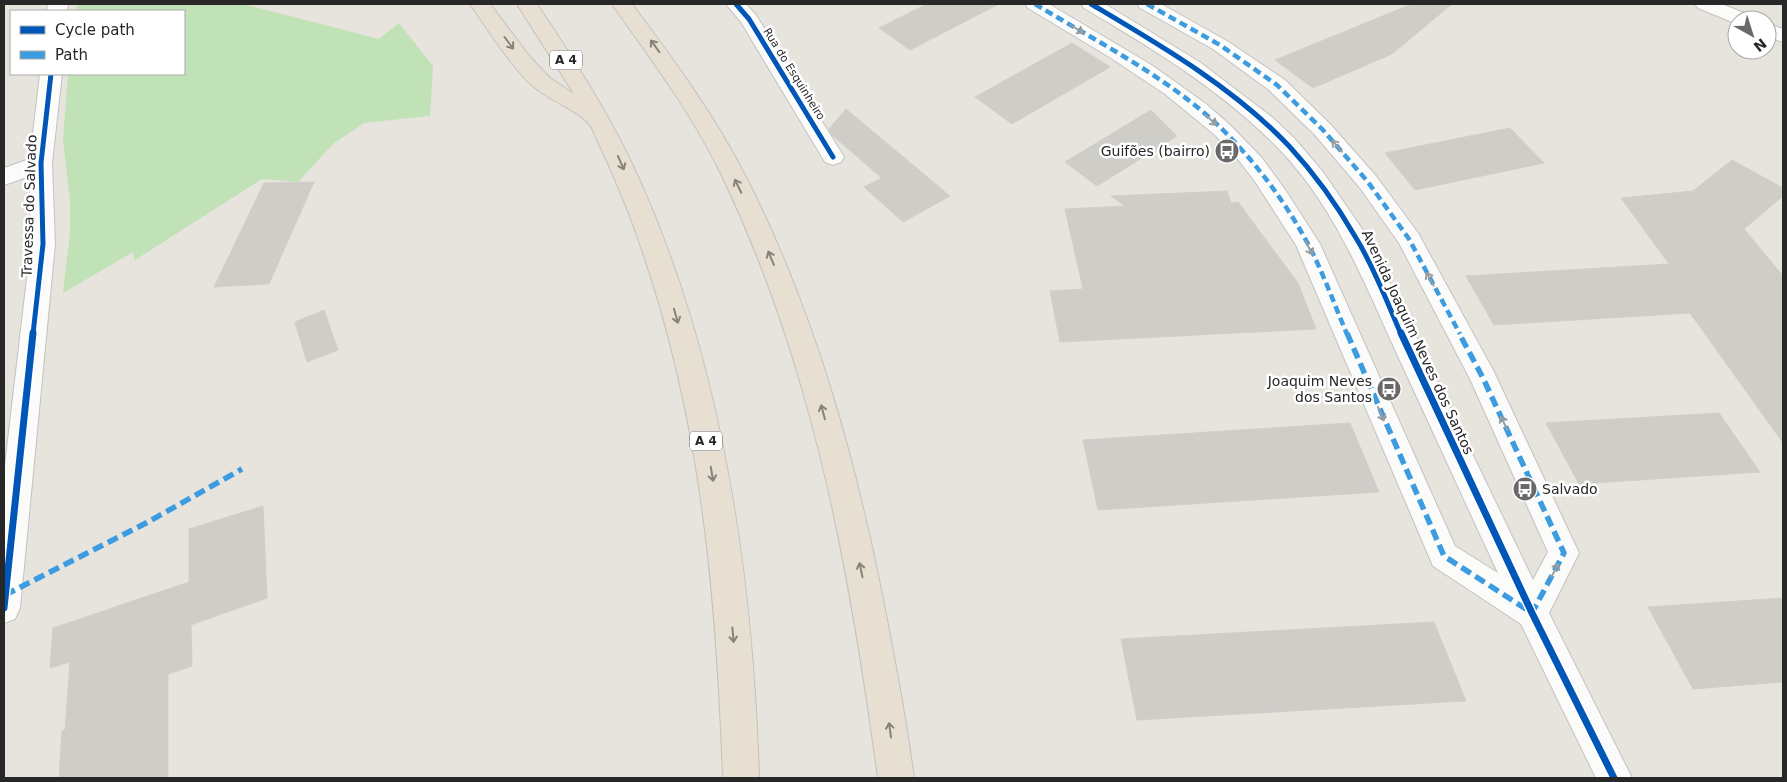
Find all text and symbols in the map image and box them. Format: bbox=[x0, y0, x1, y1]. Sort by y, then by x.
legend bbox=[10, 10, 185, 75]
north arrow bbox=[1727, 10, 1777, 60]
text: Cycle path bbox=[55, 21, 135, 39]
one-way arrow bbox=[1069, 25, 1083, 35]
street label: Rua do Esquinheiro bbox=[760, 26, 828, 123]
text: N bbox=[1751, 35, 1770, 55]
one-way arrow bbox=[504, 36, 514, 50]
one-way arrow bbox=[650, 39, 660, 53]
text: Path bbox=[55, 46, 88, 64]
road number: A 4 bbox=[550, 50, 582, 70]
one-way arrow bbox=[1204, 115, 1217, 126]
street label: Travessa do Salvado bbox=[18, 134, 39, 279]
bus stop icon: Guifões (bairro) bbox=[1214, 138, 1240, 164]
one-way arrow bbox=[1332, 140, 1343, 153]
place label: Guifões (bairro) bbox=[1101, 143, 1210, 159]
one-way arrow bbox=[617, 155, 627, 170]
one-way arrow bbox=[733, 178, 743, 193]
street label: Avenida Joaquim Neves dos Santos bbox=[1359, 227, 1477, 457]
one-way arrow bbox=[1305, 240, 1315, 255]
one-way arrow bbox=[766, 251, 776, 266]
one-way arrow bbox=[1425, 271, 1435, 286]
one-way arrow bbox=[672, 307, 682, 323]
place label: Joaquim Neves dos Santos bbox=[1267, 373, 1372, 405]
bus stop icon: Joaquim Neves dos Santos bbox=[1376, 376, 1402, 402]
one-way arrow bbox=[818, 404, 828, 420]
one-way arrow bbox=[1376, 406, 1386, 421]
one-way arrow bbox=[1499, 416, 1508, 431]
road number: A 4 bbox=[690, 432, 722, 451]
one-way arrow bbox=[708, 466, 718, 482]
bus stop icon: Salvado bbox=[1512, 476, 1538, 502]
place label: Salvado bbox=[1542, 481, 1598, 497]
one-way arrow bbox=[856, 562, 865, 578]
one-way arrow bbox=[1551, 563, 1560, 578]
one-way arrow bbox=[728, 627, 738, 643]
one-way arrow bbox=[885, 722, 895, 738]

